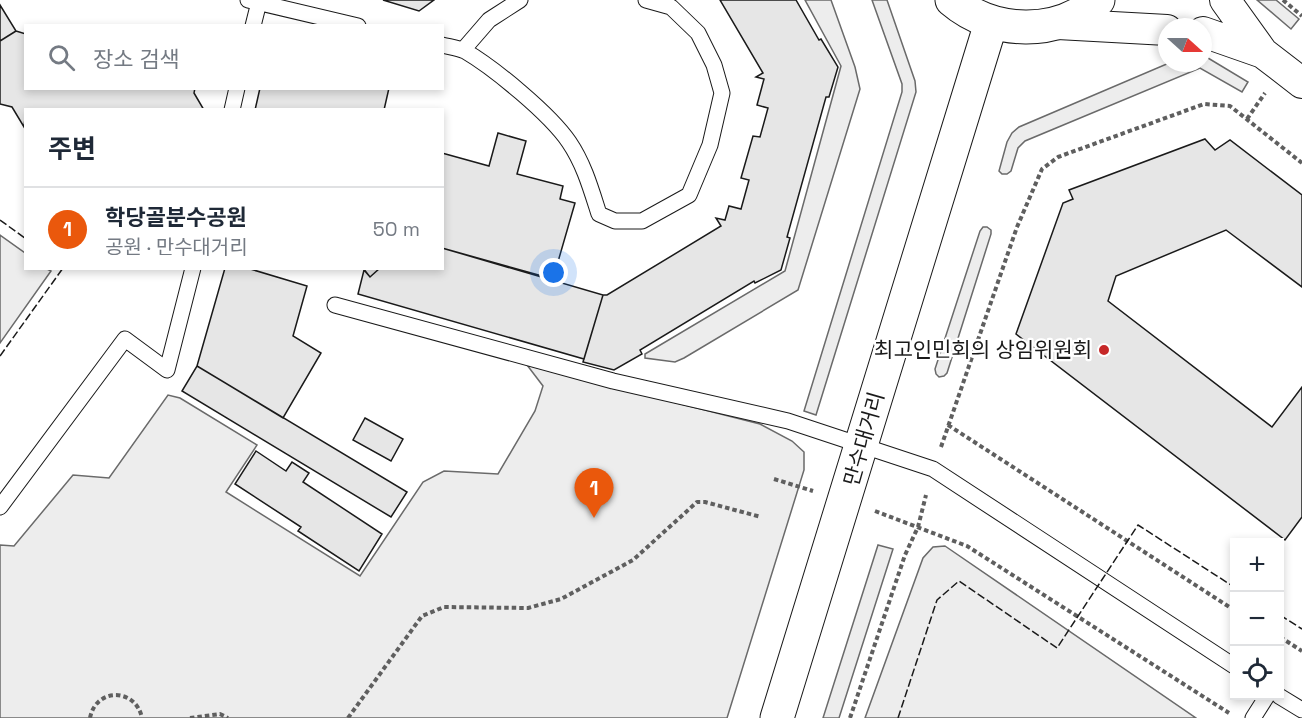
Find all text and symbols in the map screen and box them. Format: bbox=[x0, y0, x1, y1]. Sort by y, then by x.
north arrow bbox=[1158, 18, 1212, 72]
search box bbox=[24, 24, 444, 90]
icon: search bbox=[45, 41, 78, 74]
text: 장소 검색 bbox=[93, 45, 180, 73]
text: 주변 bbox=[48, 132, 96, 166]
text: 학당골분수공원 bbox=[105, 203, 247, 231]
text: 1 bbox=[63, 216, 72, 242]
text: 50 m bbox=[373, 216, 420, 242]
text: 공원 · 만수대거리 bbox=[105, 234, 248, 260]
your location bbox=[539, 258, 568, 287]
place label: 최고인민회의 상임위원회 bbox=[874, 336, 1092, 363]
marker: 최고인민회의 상임위원회 bbox=[1097, 343, 1111, 357]
street label: 만수대거리 bbox=[837, 389, 890, 489]
pin: 1 bbox=[574, 468, 614, 518]
map controls bbox=[1230, 538, 1284, 700]
button: + bbox=[1230, 538, 1284, 592]
button: − bbox=[1230, 592, 1284, 646]
button: locate bbox=[1230, 646, 1284, 700]

